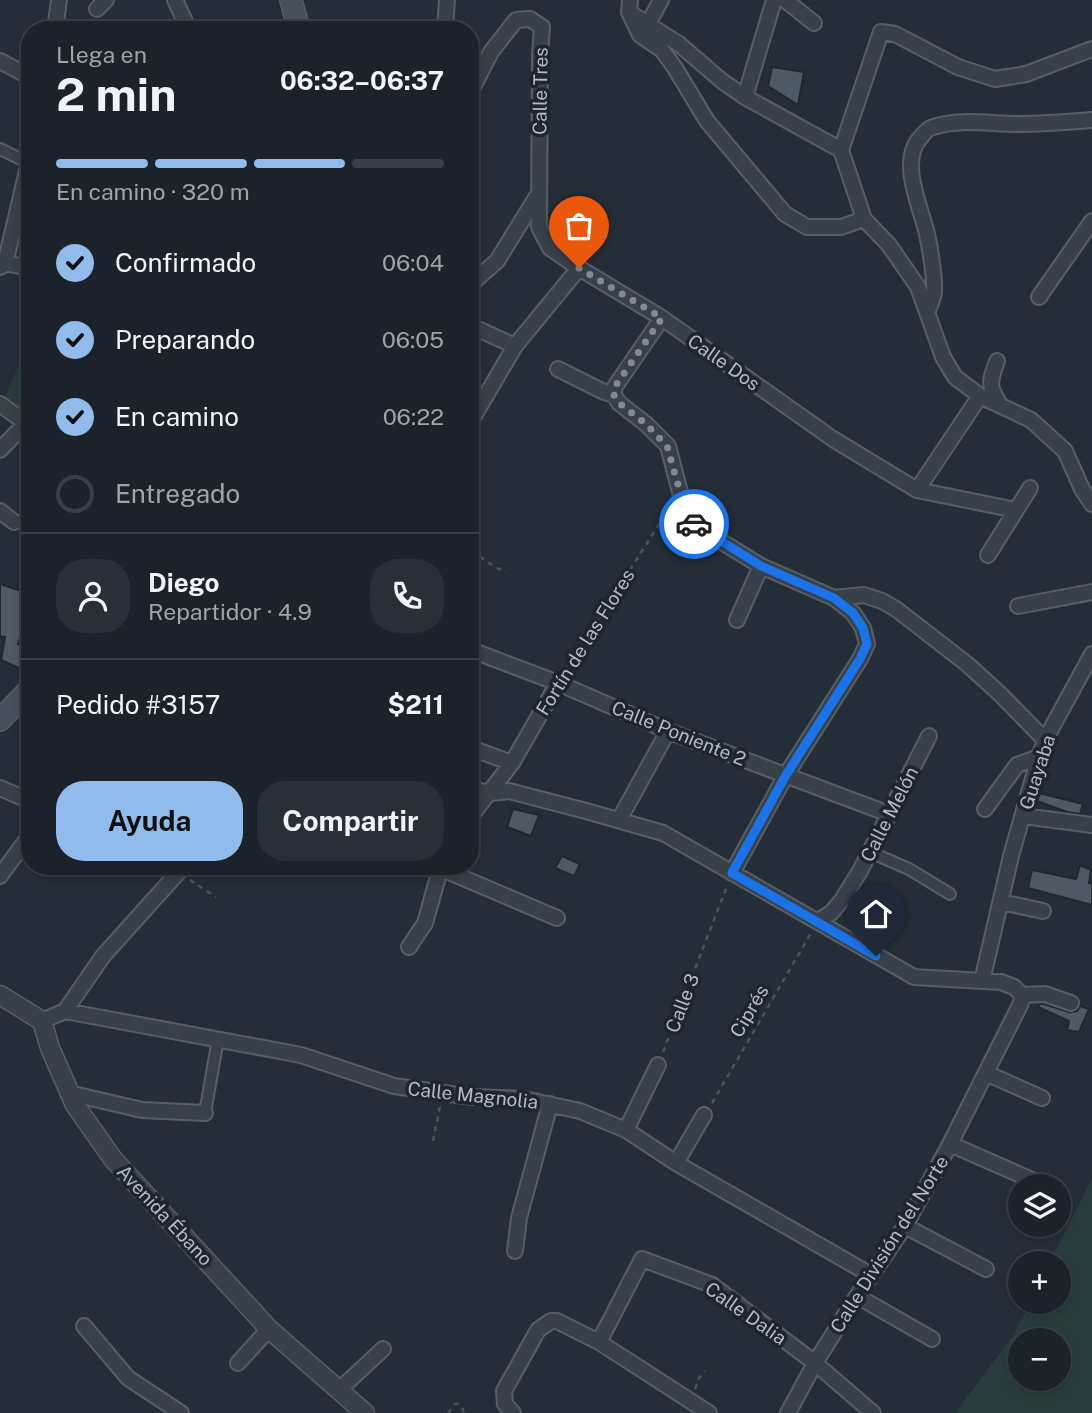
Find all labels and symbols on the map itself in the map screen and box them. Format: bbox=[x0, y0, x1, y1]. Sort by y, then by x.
street label: Calle Tres bbox=[528, 47, 552, 135]
pin bbox=[549, 196, 609, 268]
street label: Calle Dos bbox=[684, 329, 764, 395]
courier bbox=[659, 489, 729, 559]
street label: Fortín de las Flores bbox=[531, 565, 639, 719]
street label: Calle Poniente 2 bbox=[609, 696, 749, 770]
street label: Guayaba bbox=[1015, 732, 1059, 812]
street label: Calle Melón bbox=[856, 763, 922, 865]
pin bbox=[846, 884, 906, 956]
street label: Calle 3 bbox=[661, 970, 703, 1036]
street label: Ciprés bbox=[725, 981, 773, 1041]
street label: Calle Magnolia bbox=[407, 1077, 539, 1113]
street label: Calle División del Norte bbox=[825, 1151, 953, 1337]
street label: Avenida Ébano bbox=[113, 1160, 217, 1270]
street label: Calle Dalia bbox=[701, 1277, 791, 1349]

